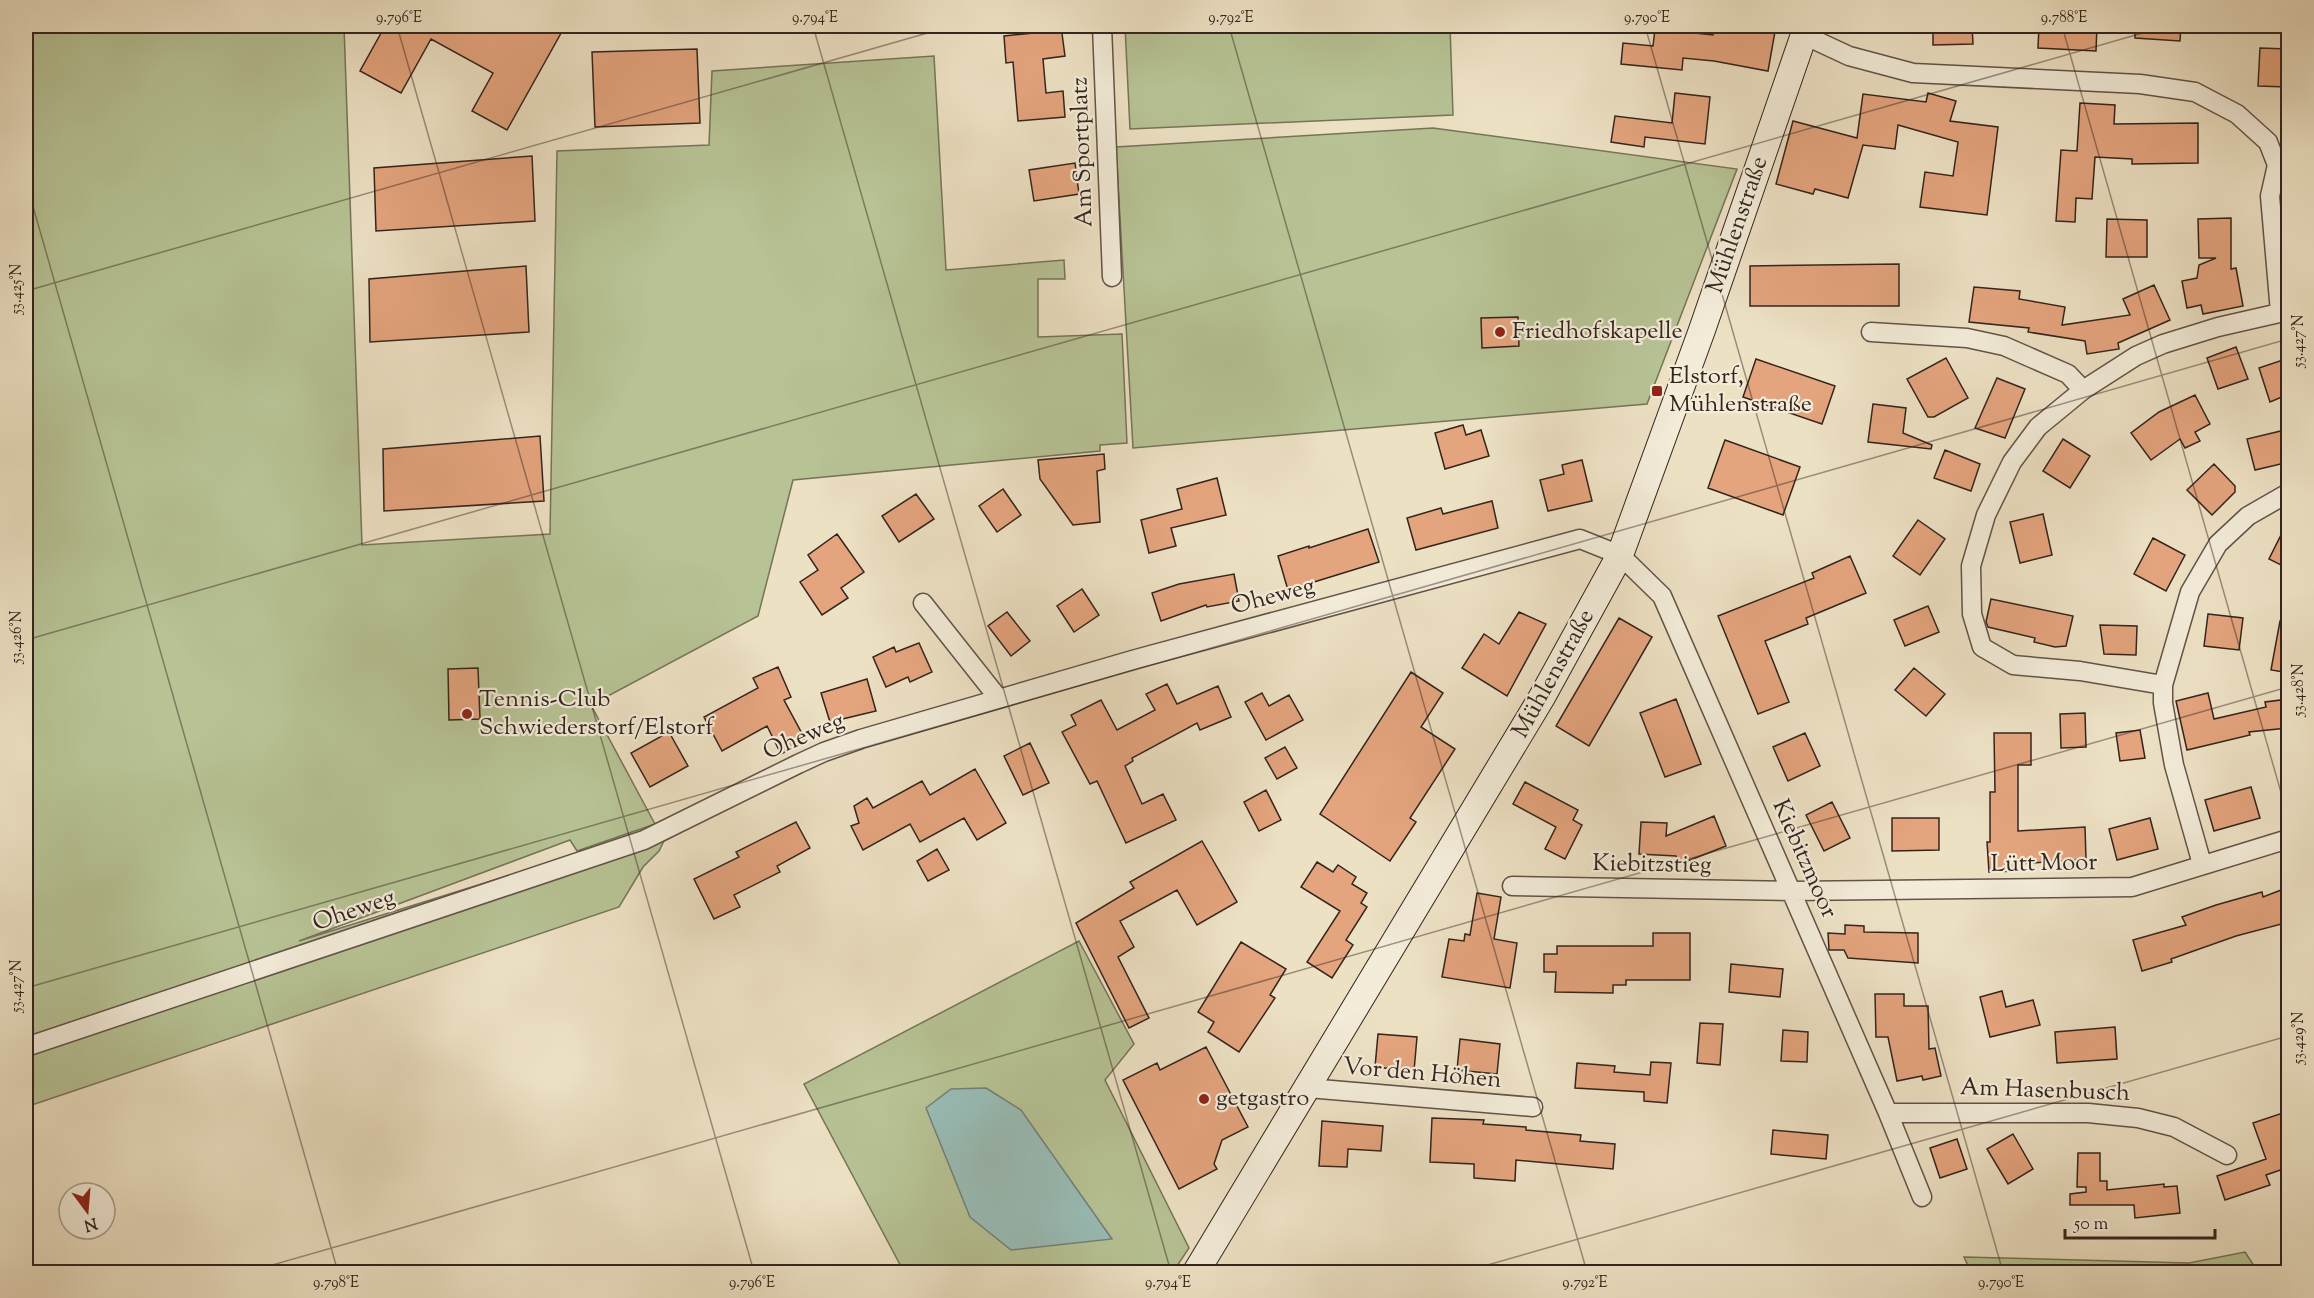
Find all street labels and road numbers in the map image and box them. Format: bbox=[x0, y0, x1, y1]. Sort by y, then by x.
street label: Am Sportplatz bbox=[1063, 76, 1103, 228]
street label: Mühlenstraße bbox=[1699, 152, 1777, 298]
street label: Oheweg bbox=[1227, 569, 1319, 624]
street label: Mühlenstraße bbox=[1504, 603, 1604, 745]
street label: Oheweg bbox=[758, 705, 850, 769]
street label: Kiebitzmoor bbox=[1763, 794, 1845, 924]
street label: Lütt Moor bbox=[1990, 846, 2098, 882]
street label: Kiebitzstieg bbox=[1592, 847, 1712, 883]
street label: Oheweg bbox=[308, 881, 400, 941]
street label: Vor den Höhen bbox=[1341, 1050, 1503, 1098]
street label: Am Hasenbusch bbox=[1959, 1071, 2131, 1111]

